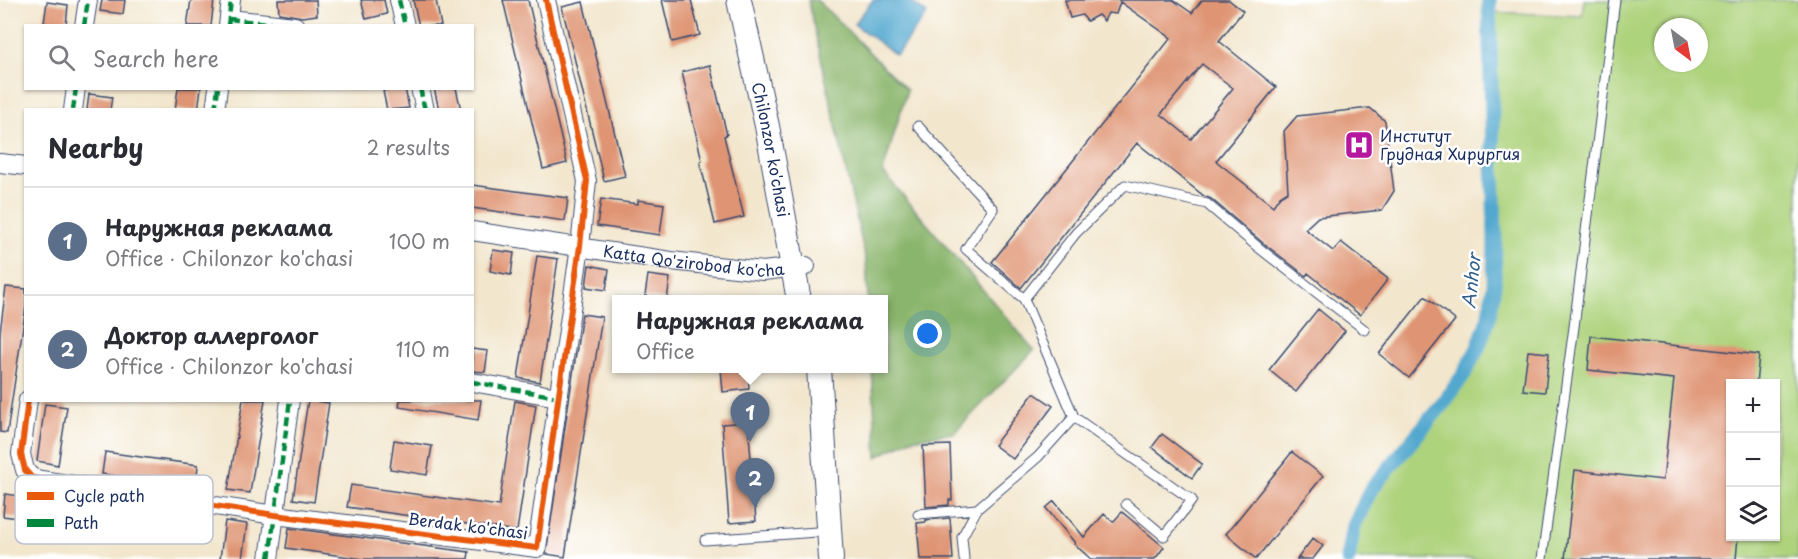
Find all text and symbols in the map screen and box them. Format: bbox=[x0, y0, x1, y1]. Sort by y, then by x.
north arrow bbox=[1654, 18, 1708, 72]
search box bbox=[24, 24, 474, 90]
icon: search bbox=[45, 41, 78, 74]
text: Search here bbox=[93, 41, 219, 74]
street label: Chilonzor ko'chasi bbox=[747, 80, 797, 219]
place label: Институт Грудная Хирургия bbox=[1380, 123, 1520, 165]
text: Nearby bbox=[48, 128, 143, 167]
hospital icon: Институт Грудная Хирургия bbox=[1343, 129, 1375, 161]
text: 2 results bbox=[367, 132, 450, 162]
text: Наружная реклама bbox=[105, 210, 333, 243]
text: 1 bbox=[63, 226, 72, 256]
text: 100 m bbox=[389, 226, 450, 256]
street label: Katta Qo'zirobod ko'cha bbox=[602, 238, 786, 282]
text: Office · Chilonzor ko'chasi bbox=[105, 243, 353, 273]
water label: Anhor bbox=[1454, 250, 1487, 310]
popup bbox=[612, 295, 888, 373]
text: Наружная реклама bbox=[636, 303, 864, 336]
text: Доктор аллерголог bbox=[105, 318, 318, 351]
your location bbox=[913, 319, 942, 348]
text: 2 bbox=[60, 334, 75, 364]
text: 110 m bbox=[396, 334, 450, 364]
text: Office bbox=[636, 336, 695, 366]
text: Office · Chilonzor ko'chasi bbox=[105, 351, 353, 381]
map controls bbox=[1726, 379, 1780, 541]
button: + bbox=[1726, 379, 1780, 433]
pin: 1 bbox=[730, 392, 770, 442]
button: − bbox=[1726, 433, 1780, 487]
pin: 2 bbox=[736, 458, 774, 508]
legend bbox=[15, 475, 213, 544]
text: Cycle path bbox=[64, 483, 145, 507]
button: layers bbox=[1726, 487, 1780, 541]
street label: Berdak ko'chasi bbox=[407, 506, 529, 544]
text: Path bbox=[64, 510, 99, 534]

